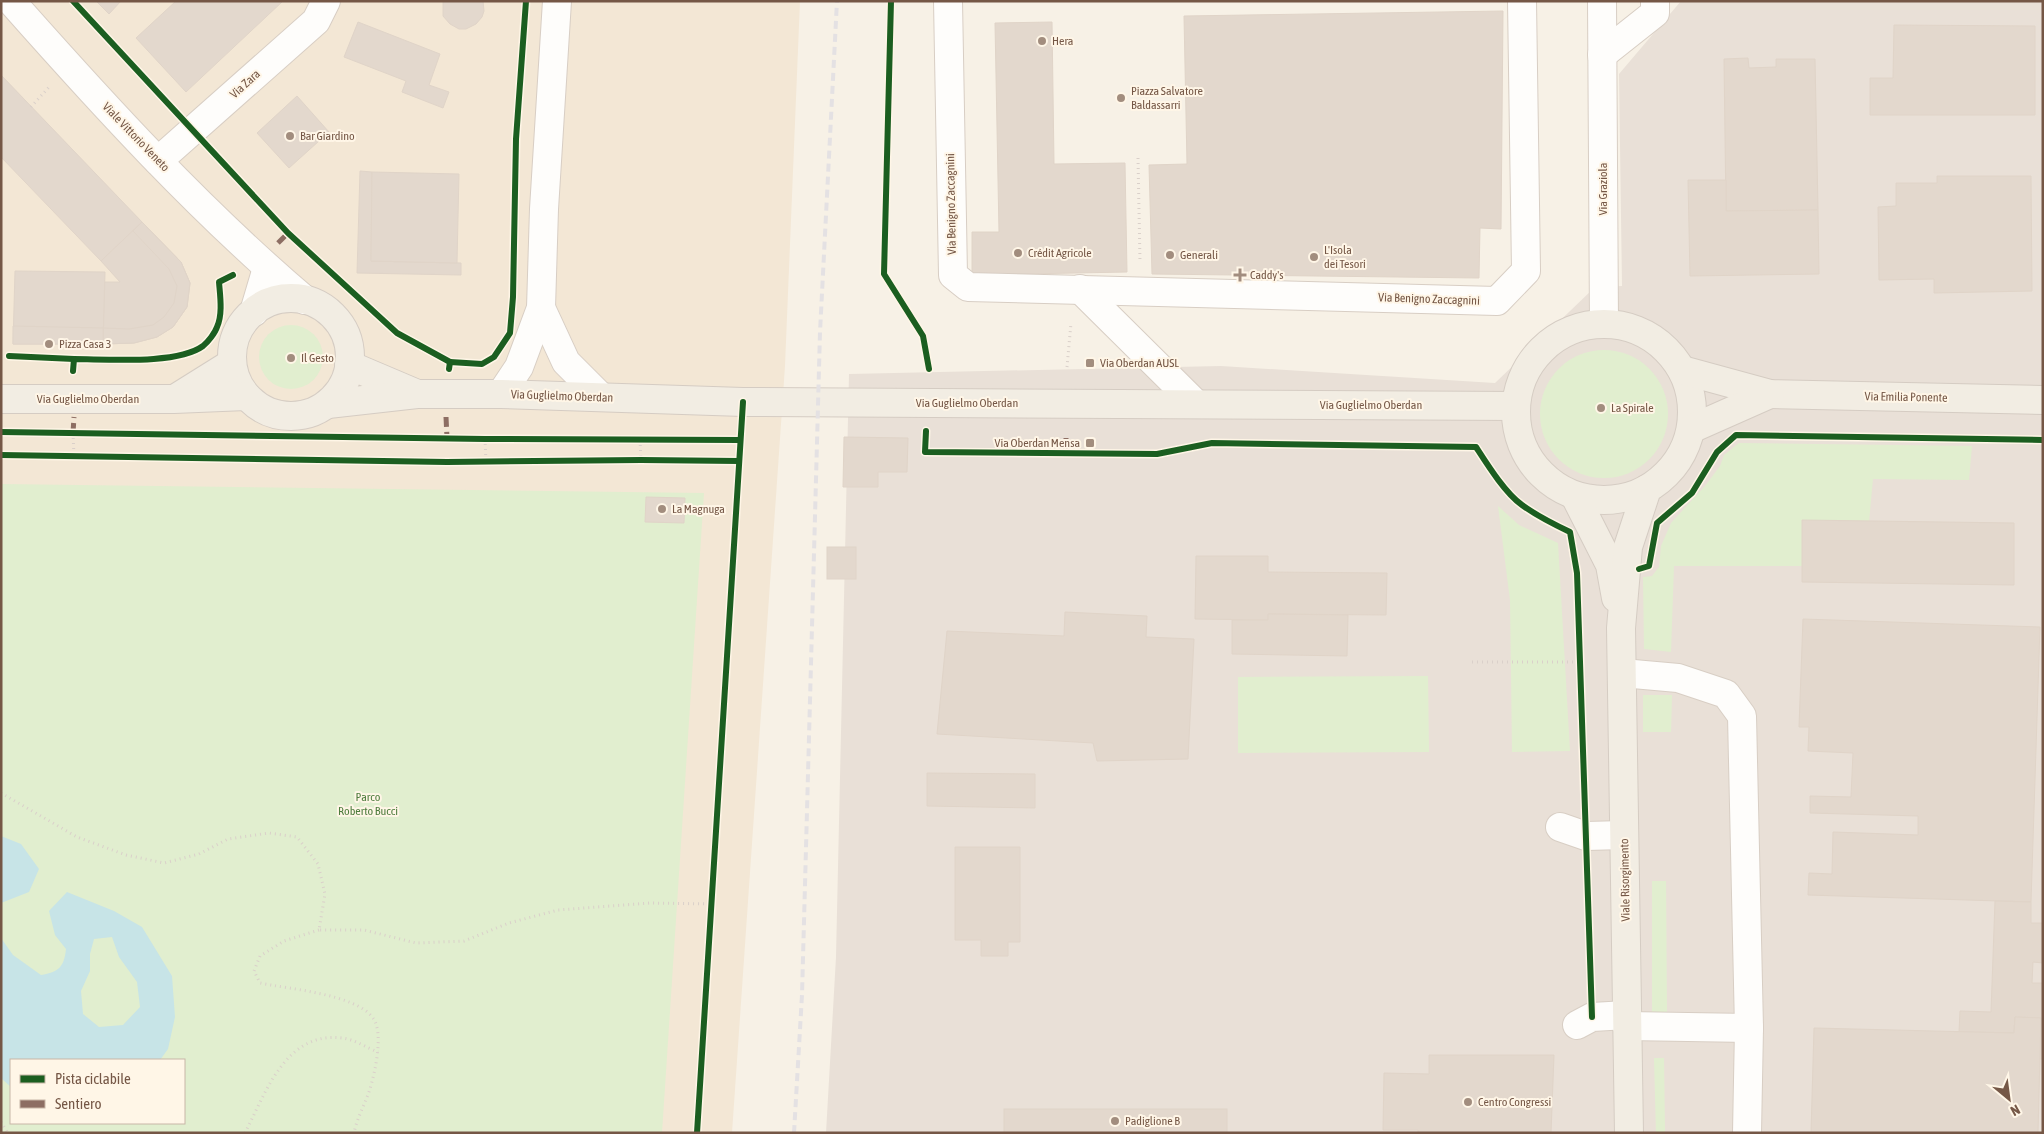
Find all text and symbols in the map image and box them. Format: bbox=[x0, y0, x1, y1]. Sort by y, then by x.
place label: Hera bbox=[1052, 34, 1073, 48]
marker: Hera bbox=[1036, 35, 1048, 47]
street label: Via Zara bbox=[227, 67, 263, 101]
place label: Piazza Salvatore Baldassarri bbox=[1131, 84, 1203, 112]
marker: Piazza Salvatore Baldassarri bbox=[1115, 92, 1127, 104]
street label: Viale Vittorio Veneto bbox=[100, 100, 173, 175]
place label: Bar Giardino bbox=[300, 129, 355, 143]
marker: Bar Giardino bbox=[284, 130, 296, 142]
street label: Via Benigno Zaccagnini bbox=[943, 153, 959, 255]
street label: Via Graziola bbox=[1596, 163, 1610, 215]
place label: L'Isola dei Tesori bbox=[1324, 243, 1366, 271]
place label: Crédit Agricole bbox=[1028, 246, 1092, 260]
marker: Crédit Agricole bbox=[1012, 247, 1024, 259]
place label: Generali bbox=[1180, 248, 1218, 262]
marker: Generali bbox=[1164, 249, 1176, 261]
marker: L'Isola dei Tesori bbox=[1308, 251, 1320, 263]
place label: Caddy's bbox=[1250, 268, 1284, 282]
marker: Caddy's bbox=[1234, 269, 1246, 281]
street label: Via Benigno Zaccagnini bbox=[1378, 290, 1480, 308]
place label: Pizza Casa 3 bbox=[59, 337, 111, 351]
marker: Pizza Casa 3 bbox=[43, 338, 55, 350]
place label: Il Gesto bbox=[301, 351, 334, 365]
marker: Il Gesto bbox=[285, 352, 297, 364]
place label: Via Oberdan AUSL bbox=[1100, 356, 1179, 370]
marker: Via Oberdan AUSL bbox=[1084, 357, 1096, 369]
street label: Via Guglielmo Oberdan bbox=[511, 387, 613, 405]
street label: Via Emilia Ponente bbox=[1864, 389, 1948, 405]
street label: Via Guglielmo Oberdan bbox=[37, 392, 139, 406]
street label: Via Guglielmo Oberdan bbox=[916, 396, 1018, 410]
street label: Via Guglielmo Oberdan bbox=[1320, 398, 1422, 412]
place label: La Spirale bbox=[1611, 401, 1654, 415]
marker: La Spirale bbox=[1595, 402, 1607, 414]
place label: Via Oberdan Mensa bbox=[995, 436, 1080, 450]
marker: Via Oberdan Mensa bbox=[1084, 437, 1096, 449]
place label: La Magnuga bbox=[672, 502, 725, 516]
marker: La Magnuga bbox=[656, 503, 668, 515]
park label: Parco Roberto Bucci bbox=[338, 790, 398, 818]
street label: Viale Risorgimento bbox=[1617, 838, 1633, 922]
legend bbox=[10, 1059, 185, 1124]
text: Pista ciclabile bbox=[55, 1070, 131, 1087]
north arrow bbox=[1984, 1074, 2034, 1124]
text: Sentiero bbox=[55, 1095, 101, 1112]
place label: Centro Congressi bbox=[1478, 1095, 1551, 1109]
marker: Centro Congressi bbox=[1462, 1096, 1474, 1108]
text: N bbox=[2008, 1101, 2023, 1119]
place label: Padiglione B bbox=[1125, 1114, 1180, 1128]
marker: Padiglione B bbox=[1109, 1115, 1121, 1127]

